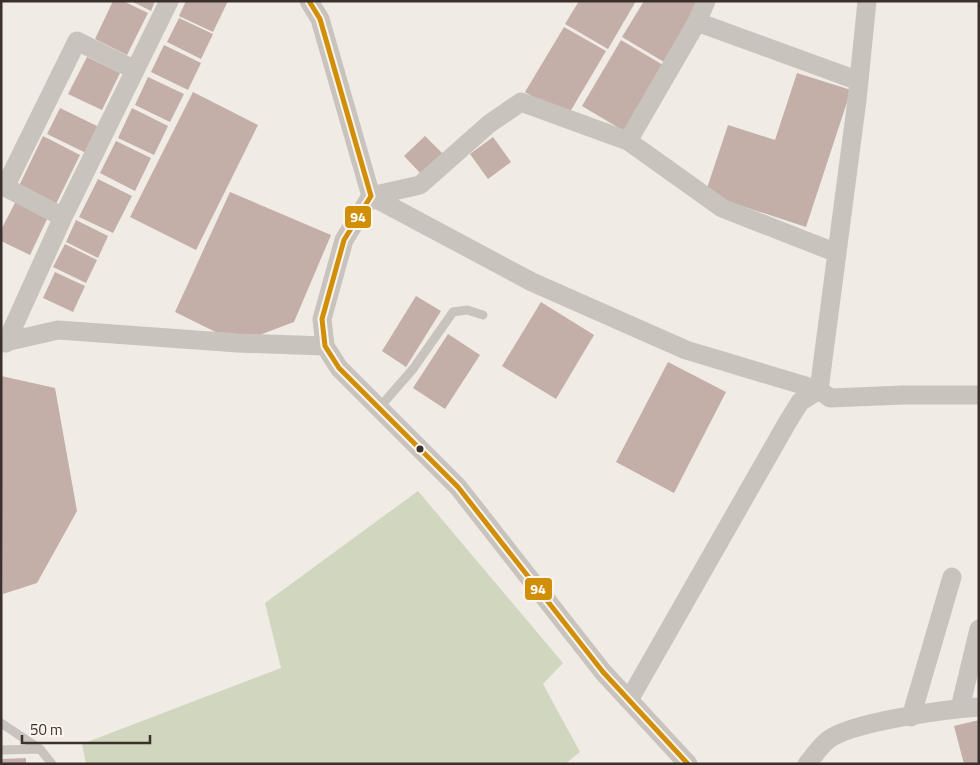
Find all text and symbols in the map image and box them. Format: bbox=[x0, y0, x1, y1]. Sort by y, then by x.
line badge: 94 bbox=[344, 205, 372, 229]
text: 94 bbox=[350, 206, 366, 227]
unlabelled marker bbox=[415, 444, 425, 454]
line badge: 94 bbox=[524, 577, 553, 601]
text: 94 bbox=[530, 578, 546, 599]
scale bar bbox=[22, 712, 150, 744]
text: 50 m bbox=[30, 718, 63, 741]

